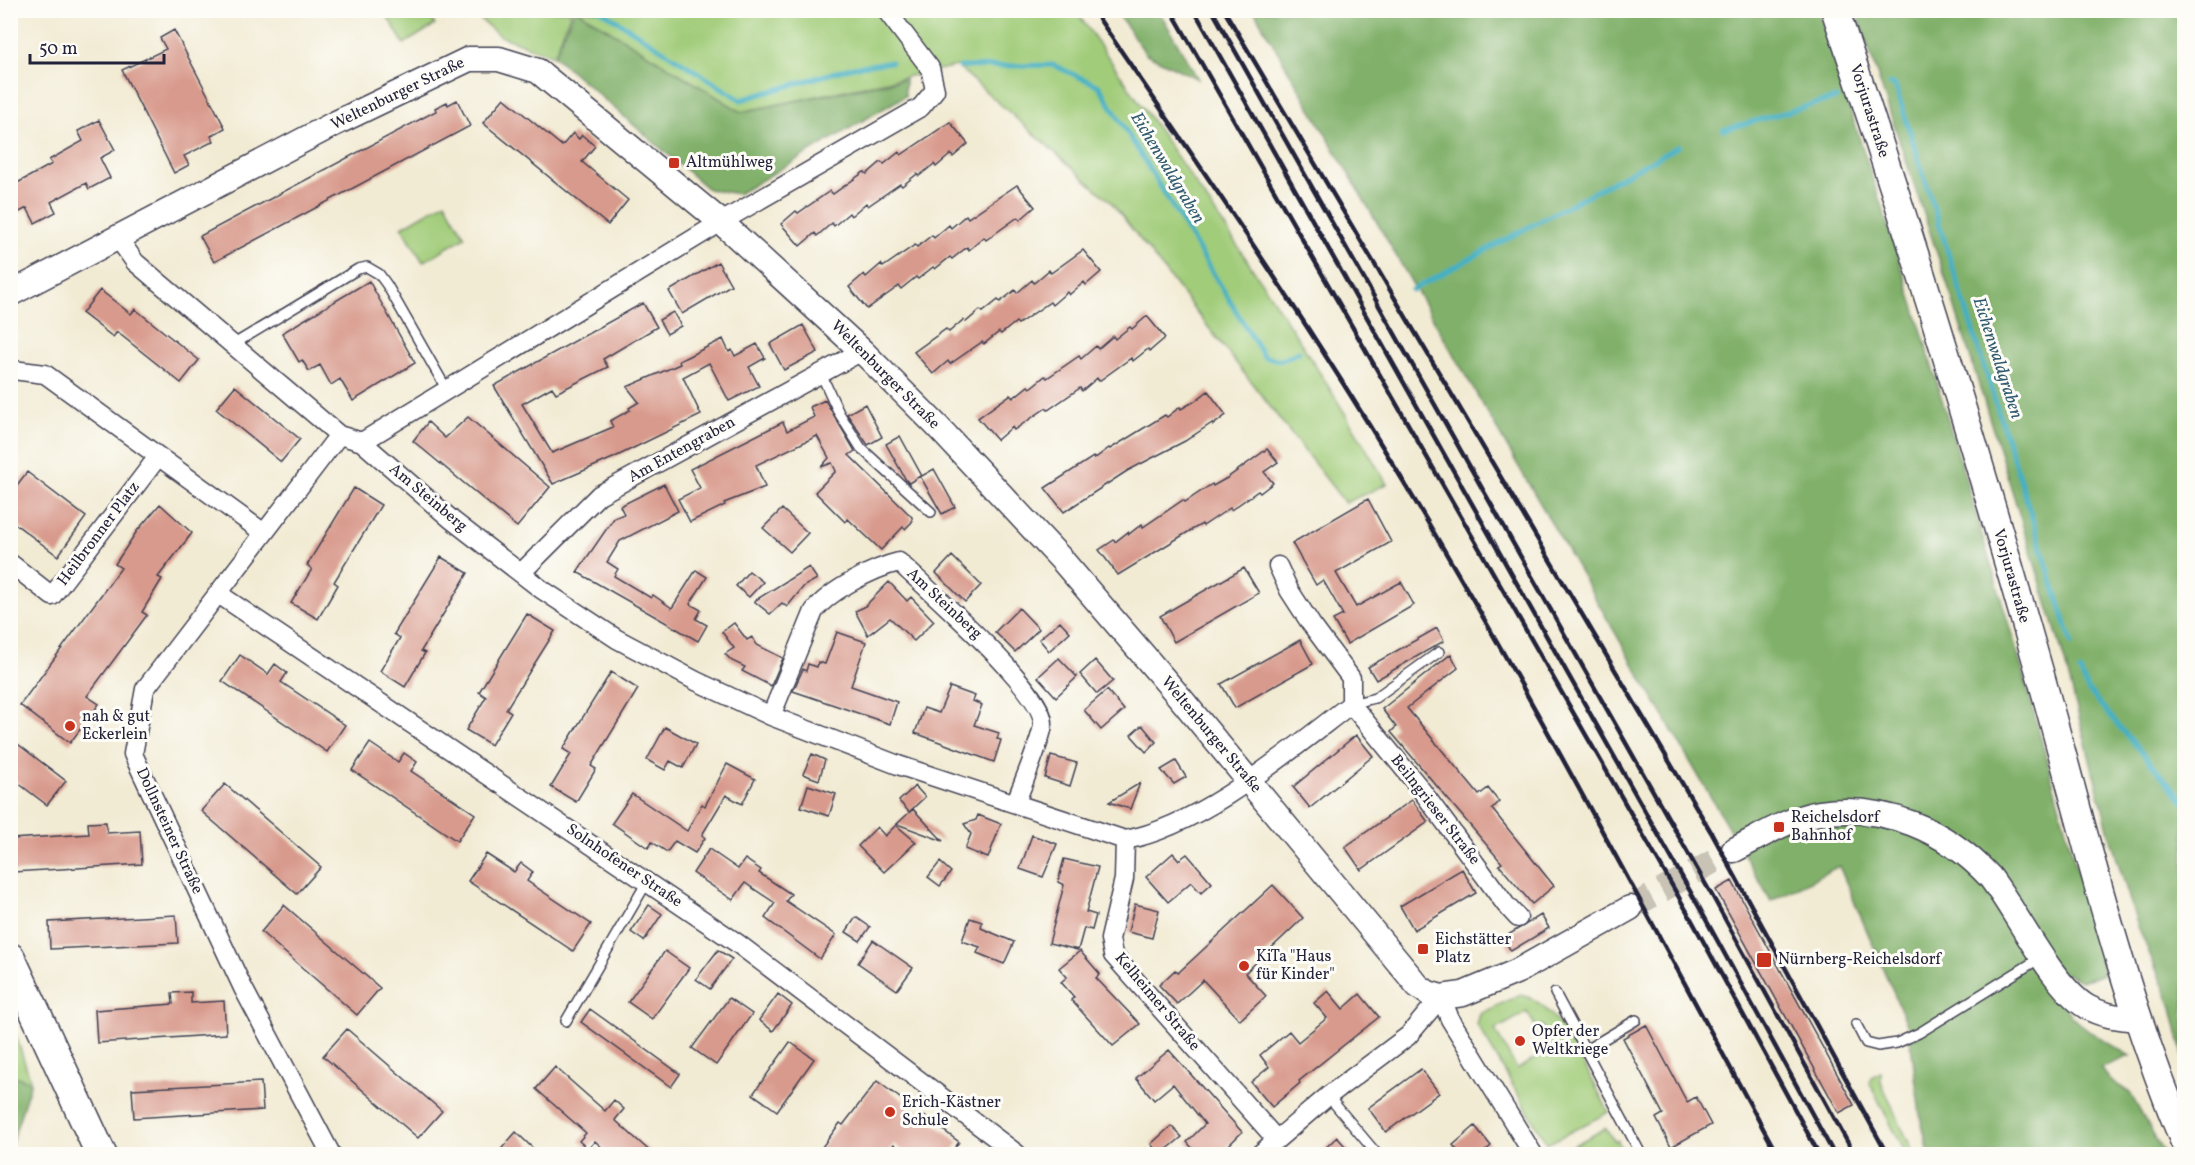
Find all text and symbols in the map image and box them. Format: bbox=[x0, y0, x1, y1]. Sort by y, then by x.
scale bar bbox=[30, 27, 164, 65]
text: 50 m bbox=[39, 37, 78, 62]
street label: Weltenburger Straße bbox=[327, 52, 469, 136]
street label: Vorjurastraße bbox=[1844, 61, 1894, 161]
water label: Eichenwaldgraben bbox=[1124, 107, 1210, 229]
place label: Altmühlweg bbox=[686, 152, 773, 174]
marker: Altmühlweg bbox=[667, 156, 681, 170]
water label: Eichenwaldgraben bbox=[1966, 294, 2028, 422]
street label: Weltenburger Straße bbox=[826, 316, 944, 434]
street label: Am Entengraben bbox=[625, 412, 739, 488]
street label: Am Steinberg bbox=[384, 459, 472, 537]
street label: Heilbronner Platz bbox=[53, 477, 145, 591]
street label: Vorjurastraße bbox=[1987, 526, 2035, 626]
street label: Am Steinberg bbox=[901, 563, 987, 645]
street label: Weltenburger Straße bbox=[1156, 672, 1266, 798]
place label: nah & gut Eckerlein bbox=[82, 706, 151, 746]
marker: nah & gut Eckerlein bbox=[63, 719, 77, 733]
street label: Beilngrieser Straße bbox=[1385, 750, 1485, 870]
street label: Dollnsteiner Straße bbox=[130, 764, 208, 898]
place label: Reichelsdorf Bahnhof bbox=[1791, 807, 1881, 847]
street label: Solnhofener Straße bbox=[562, 819, 686, 913]
marker: Reichelsdorf Bahnhof bbox=[1772, 820, 1786, 834]
place label: Eichstätter Platz bbox=[1435, 929, 1511, 969]
marker: Eichstätter Platz bbox=[1416, 942, 1430, 956]
place label: KiTa "Haus für Kinder" bbox=[1256, 946, 1335, 986]
street label: Kelheimer Straße bbox=[1109, 948, 1205, 1056]
place label: Nürnberg-Reichelsdorf bbox=[1778, 949, 1942, 971]
marker: Nürnberg-Reichelsdorf bbox=[1755, 951, 1773, 969]
marker: KiTa "Haus für Kinder" bbox=[1237, 959, 1251, 973]
place label: Opfer der Weltkriege bbox=[1532, 1021, 1608, 1061]
marker: Opfer der Weltkriege bbox=[1513, 1034, 1527, 1048]
place label: Erich-Kästner Schule bbox=[902, 1092, 1001, 1132]
marker: Erich-Kästner Schule bbox=[883, 1105, 897, 1119]

